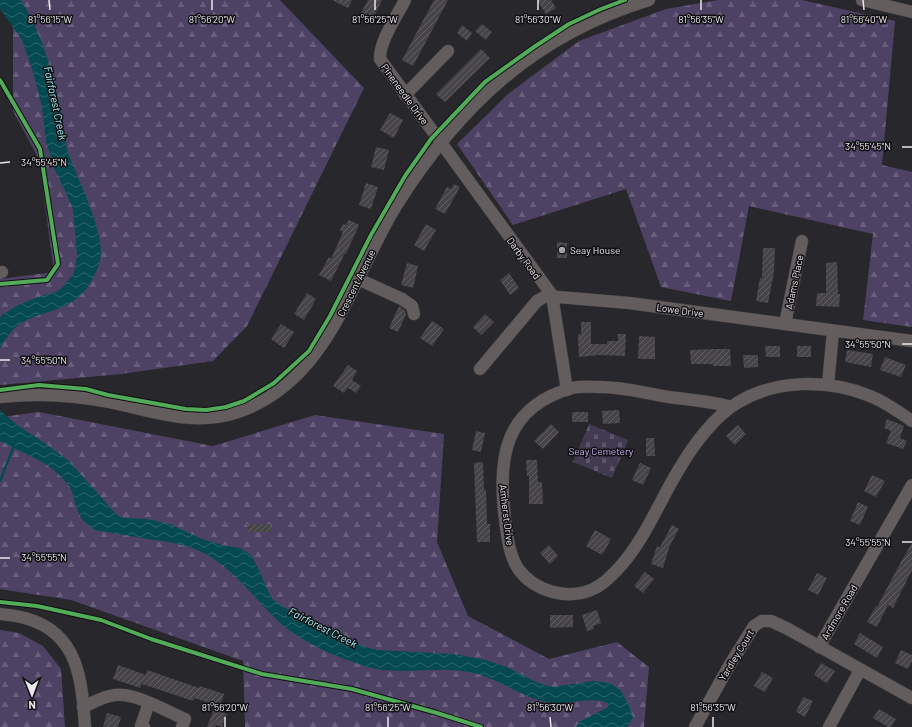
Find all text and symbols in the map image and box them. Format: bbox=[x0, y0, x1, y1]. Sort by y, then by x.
text: 81°56'15"W bbox=[28, 13, 72, 25]
text: 81°56'20"W bbox=[189, 13, 235, 25]
text: 81°56'25"W bbox=[352, 13, 398, 25]
text: 81°56'30"W bbox=[515, 13, 561, 25]
text: 81°56'35"W bbox=[678, 13, 724, 25]
text: 81°56'40"W bbox=[841, 13, 887, 25]
street label: Pineneedle Drive bbox=[379, 61, 431, 127]
water label: Fairforest Creek bbox=[42, 65, 70, 142]
text: 34°55'45"N bbox=[845, 140, 891, 152]
text: 34°55'45"N bbox=[21, 156, 67, 168]
street label: Darby Road bbox=[505, 235, 543, 281]
place label: Seay House bbox=[570, 244, 620, 256]
marker: Seay House bbox=[557, 245, 567, 255]
street label: Crescent Avenue bbox=[335, 248, 377, 318]
street label: Adams Place bbox=[782, 254, 806, 310]
street label: Lowe Drive bbox=[656, 301, 704, 319]
text: 34°55'50"N bbox=[845, 338, 891, 350]
text: 34°55'50"N bbox=[21, 354, 67, 366]
park label: Seay Cemetery bbox=[569, 445, 634, 457]
street label: Amherst Drive bbox=[497, 484, 517, 546]
text: 34°55'55"N bbox=[845, 536, 891, 548]
text: 34°55'55"N bbox=[21, 551, 67, 563]
street label: Ardmore Road bbox=[818, 582, 860, 642]
water label: Fairforest Creek bbox=[287, 604, 360, 650]
street label: Yardley Court bbox=[716, 627, 756, 683]
north arrow bbox=[12, 675, 52, 715]
text: N bbox=[28, 699, 36, 712]
text: 81°56'20"W bbox=[202, 701, 248, 713]
text: 81°56'25"W bbox=[365, 701, 411, 713]
text: 81°56'30"W bbox=[527, 701, 573, 713]
text: 81°56'35"W bbox=[690, 701, 736, 713]

